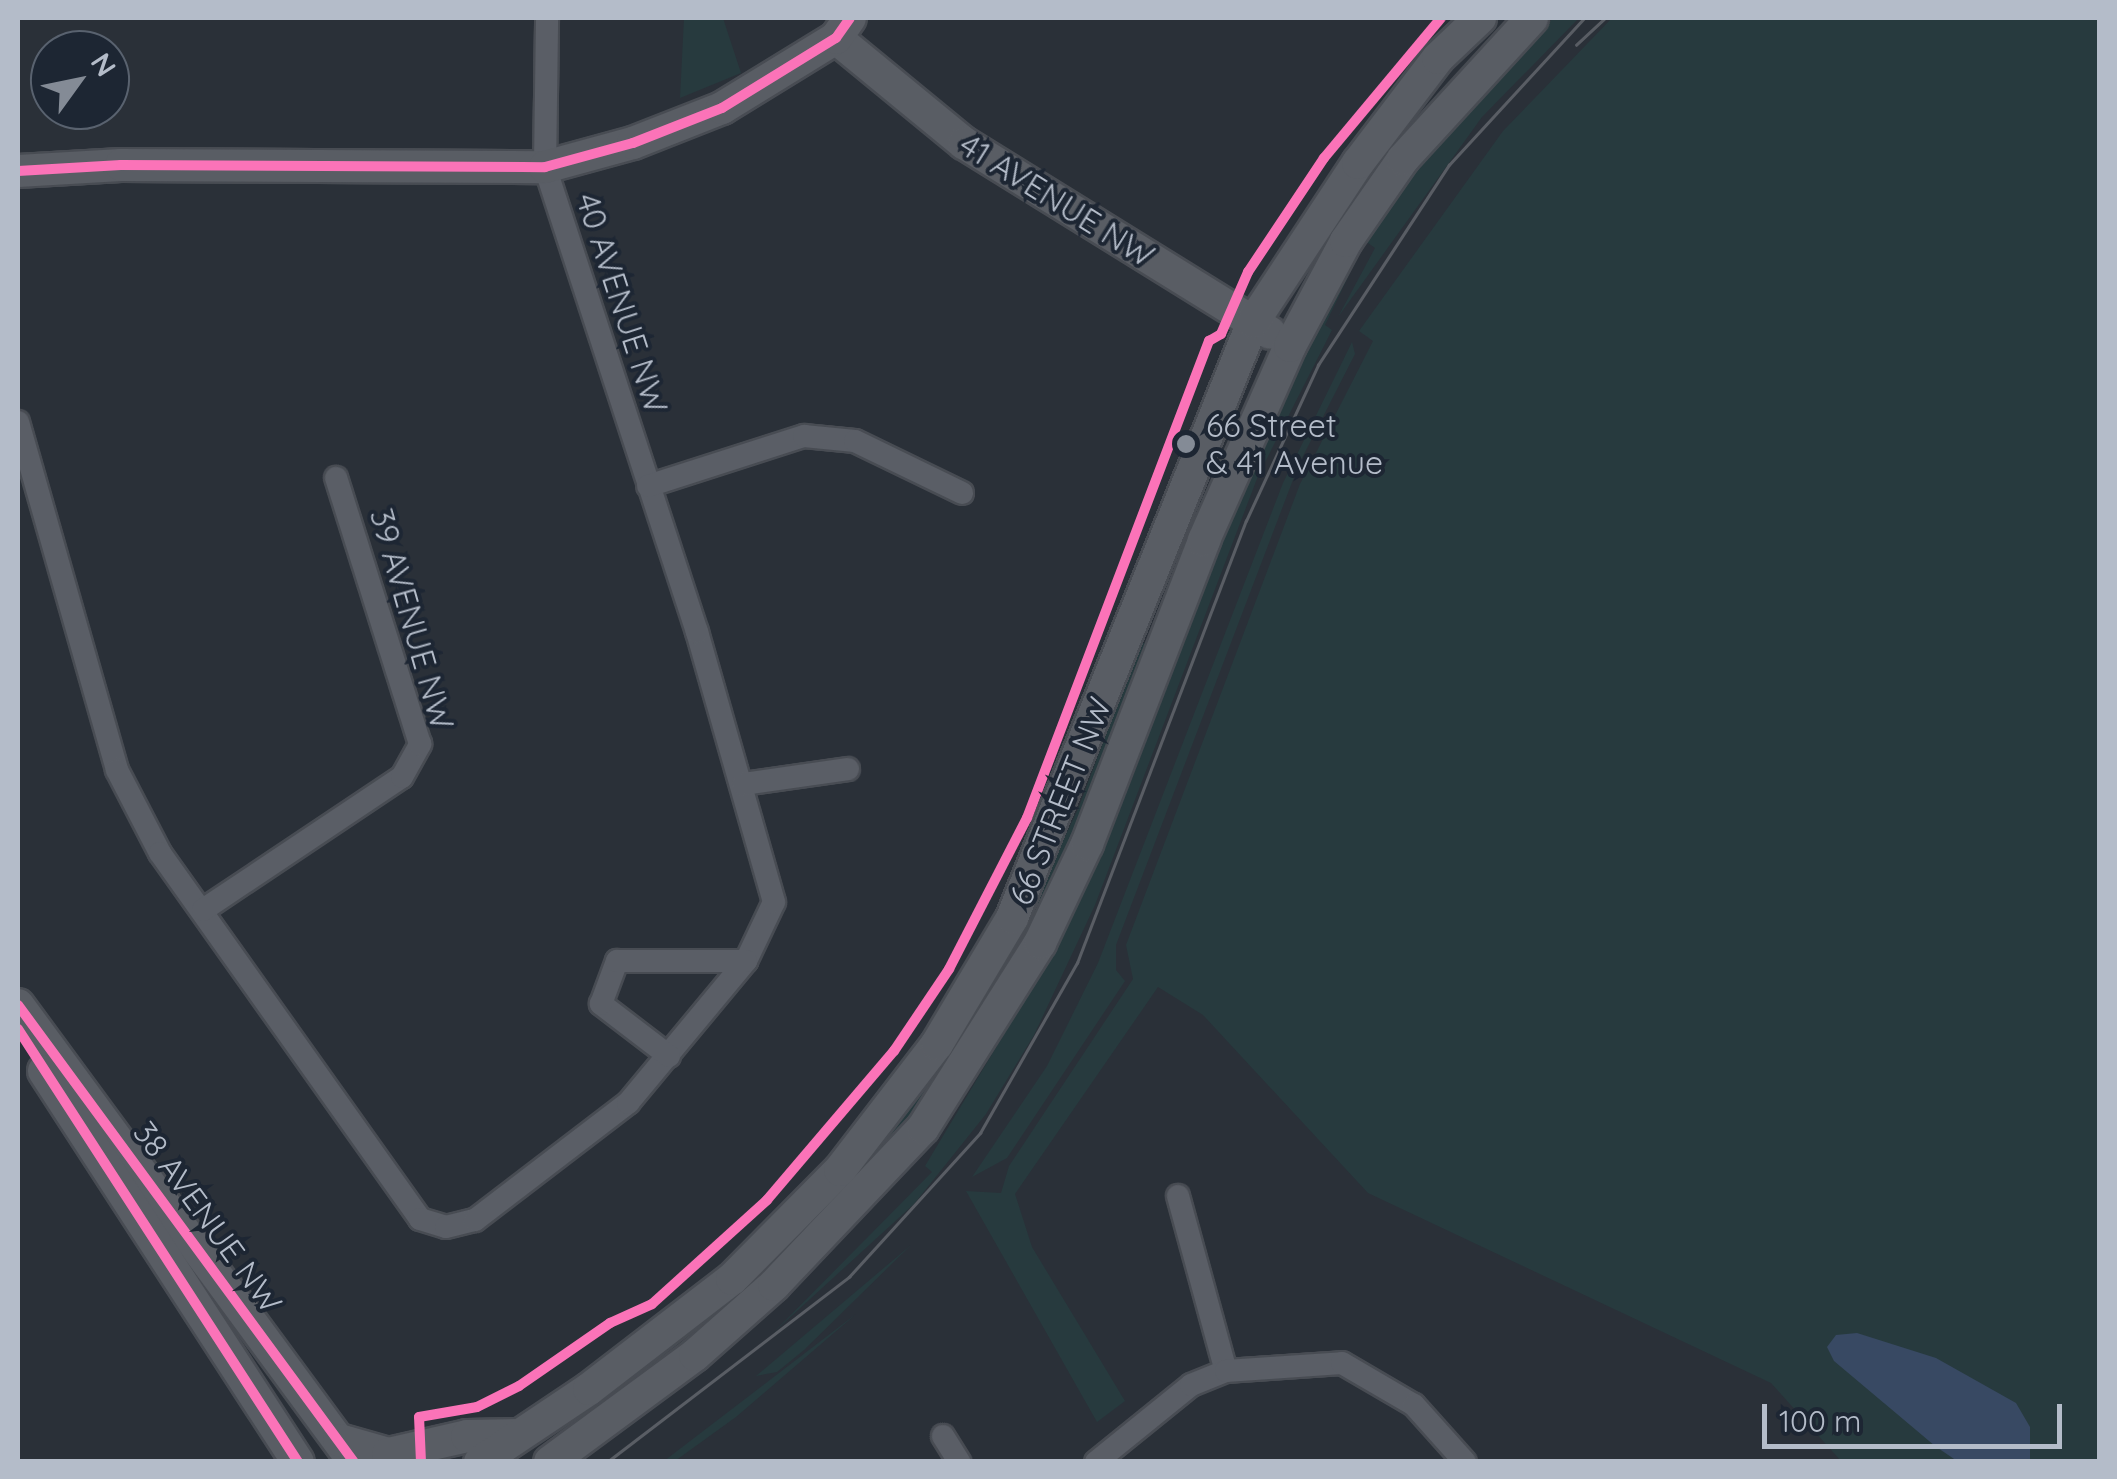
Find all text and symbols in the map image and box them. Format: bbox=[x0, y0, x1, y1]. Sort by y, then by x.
north arrow bbox=[30, 30, 130, 130]
text: N bbox=[84, 46, 124, 83]
street label: 41 AVENUE NW bbox=[953, 125, 1161, 275]
street label: 40 AVENUE NW bbox=[568, 188, 676, 418]
place label: 66 Street & 41 Avenue bbox=[1206, 407, 1383, 482]
marker: 66 Street & 41 Avenue bbox=[1175, 433, 1197, 455]
street label: 39 AVENUE NW bbox=[362, 504, 462, 734]
street label: 66 STREET NW bbox=[1001, 692, 1119, 910]
street label: 38 AVENUE NW bbox=[126, 1114, 290, 1320]
scale bar bbox=[1767, 1384, 2067, 1446]
text: 100 m bbox=[1779, 1402, 1861, 1440]

